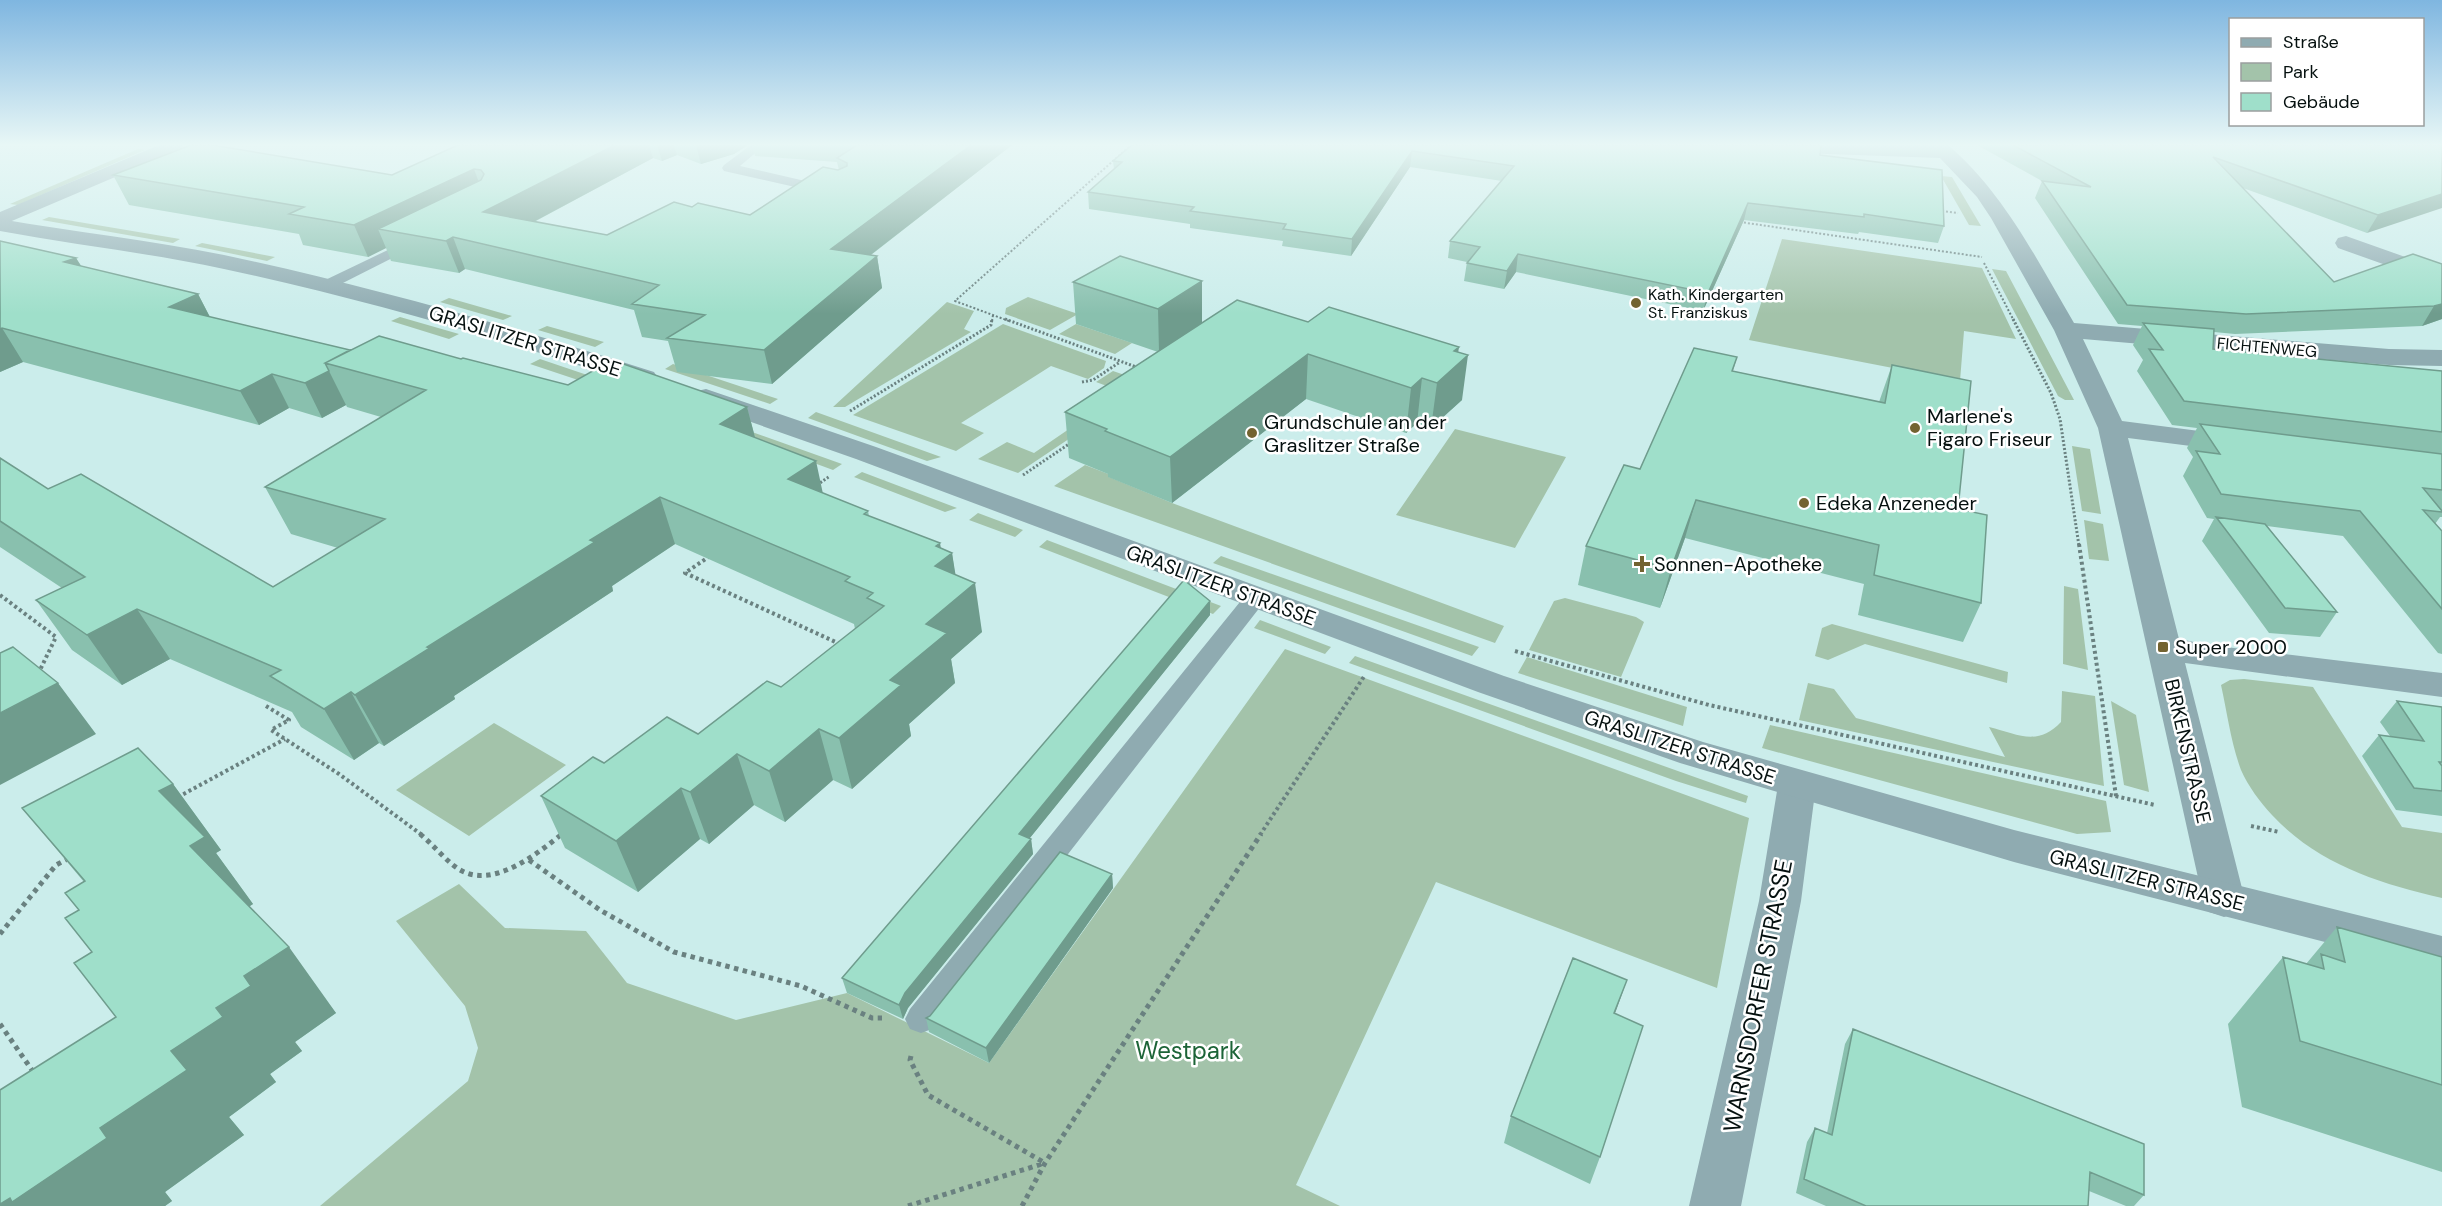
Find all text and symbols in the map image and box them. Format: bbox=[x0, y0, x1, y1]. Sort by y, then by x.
legend bbox=[2229, 18, 2424, 126]
text: Straße bbox=[2283, 30, 2339, 54]
text: Park bbox=[2283, 60, 2319, 84]
text: Gebäude bbox=[2283, 90, 2360, 114]
place label: Kath. Kindergarten St. Franziskus bbox=[1648, 284, 1783, 323]
marker: Kath. Kindergarten St. Franziskus bbox=[1629, 296, 1643, 310]
street label: GRASLITZER STRASSE bbox=[426, 299, 624, 383]
street label: FICHTENWEG bbox=[2216, 333, 2318, 362]
place label: Marlene's Figaro Friseur bbox=[1927, 403, 2052, 452]
place label: Grundschule an der Graslitzer Straße bbox=[1264, 409, 1447, 458]
marker: Marlene's Figaro Friseur bbox=[1908, 421, 1922, 435]
marker: Grundschule an der Graslitzer Straße bbox=[1245, 426, 1259, 440]
place label: Edeka Anzeneder bbox=[1816, 490, 1977, 516]
marker: Edeka Anzeneder bbox=[1797, 496, 1811, 510]
street label: GRASLITZER STRASSE bbox=[1123, 539, 1319, 631]
place label: Sonnen-Apotheke bbox=[1654, 551, 1822, 577]
marker: Sonnen-Apotheke bbox=[1635, 557, 1649, 571]
place label: Super 2000 bbox=[2175, 634, 2287, 660]
marker: Super 2000 bbox=[2156, 640, 2170, 654]
street label: BIRKENSTRASSE bbox=[2159, 676, 2217, 826]
street label: GRASLITZER STRASSE bbox=[1581, 704, 1779, 790]
street label: GRASLITZER STRASSE bbox=[2047, 843, 2247, 917]
street label: WARNSDORFER STRASSE bbox=[1716, 857, 1799, 1135]
park label: Westpark bbox=[1135, 1035, 1241, 1066]

